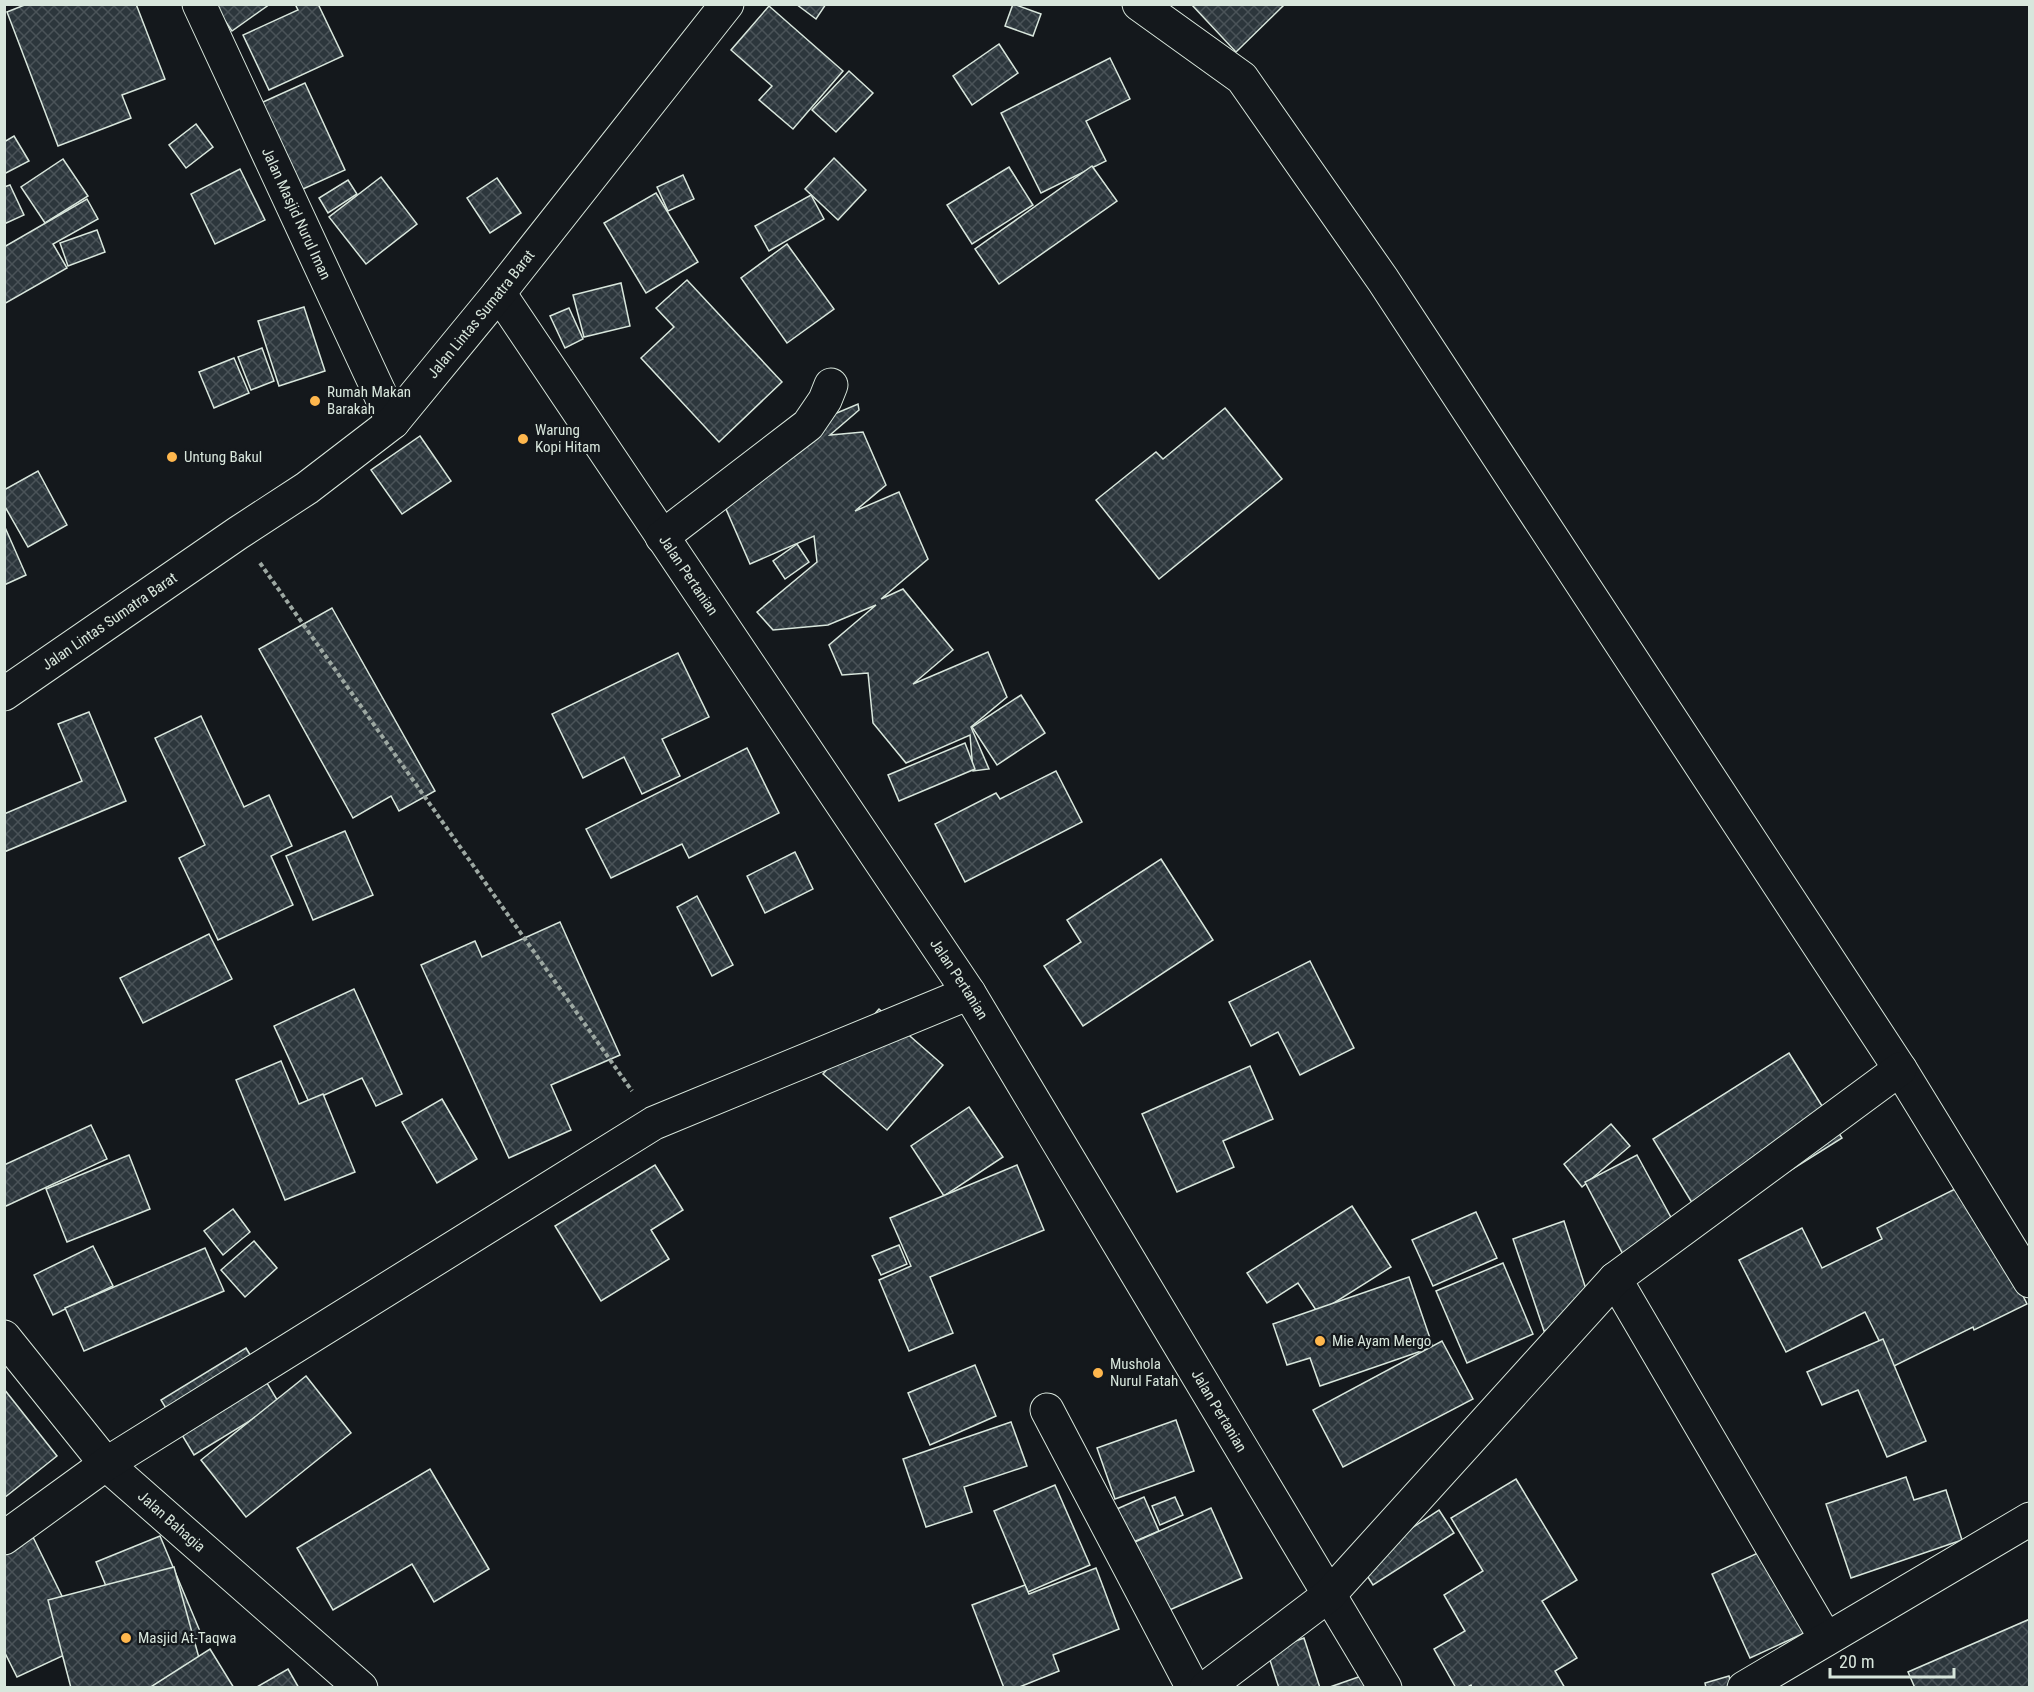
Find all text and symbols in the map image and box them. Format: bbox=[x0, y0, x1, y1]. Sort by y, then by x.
street label: Jalan Masjid Nurul Iman bbox=[258, 145, 335, 283]
street label: Jalan Lintas Sumatra Barat bbox=[424, 246, 538, 382]
place label: Rumah Makan Barakah bbox=[327, 383, 411, 418]
marker: Rumah Makan Barakah bbox=[308, 394, 322, 408]
place label: Warung Kopi Hitam bbox=[535, 421, 600, 456]
marker: Warung Kopi Hitam bbox=[516, 432, 530, 446]
place label: Untung Bakul bbox=[184, 448, 262, 466]
marker: Untung Bakul bbox=[165, 450, 179, 464]
street label: Jalan Pertanian bbox=[655, 532, 722, 619]
street label: Jalan Lintas Sumatra Barat bbox=[39, 569, 180, 674]
street label: Jalan Pertanian bbox=[926, 935, 992, 1023]
place label: Mie Ayam Mergo bbox=[1332, 1332, 1431, 1350]
marker: Mie Ayam Mergo bbox=[1313, 1334, 1327, 1348]
place label: Mushola Nurul Fatah bbox=[1110, 1355, 1178, 1390]
marker: Mushola Nurul Fatah bbox=[1091, 1366, 1105, 1380]
street label: Jalan Pertanian bbox=[1187, 1366, 1251, 1455]
street label: Jalan Bahagia bbox=[134, 1487, 209, 1556]
place label: Masjid At-Taqwa bbox=[138, 1629, 236, 1647]
marker: Masjid At-Taqwa bbox=[119, 1631, 133, 1645]
scale bar bbox=[1830, 1641, 1954, 1679]
text: 20 m bbox=[1839, 1651, 1874, 1672]

